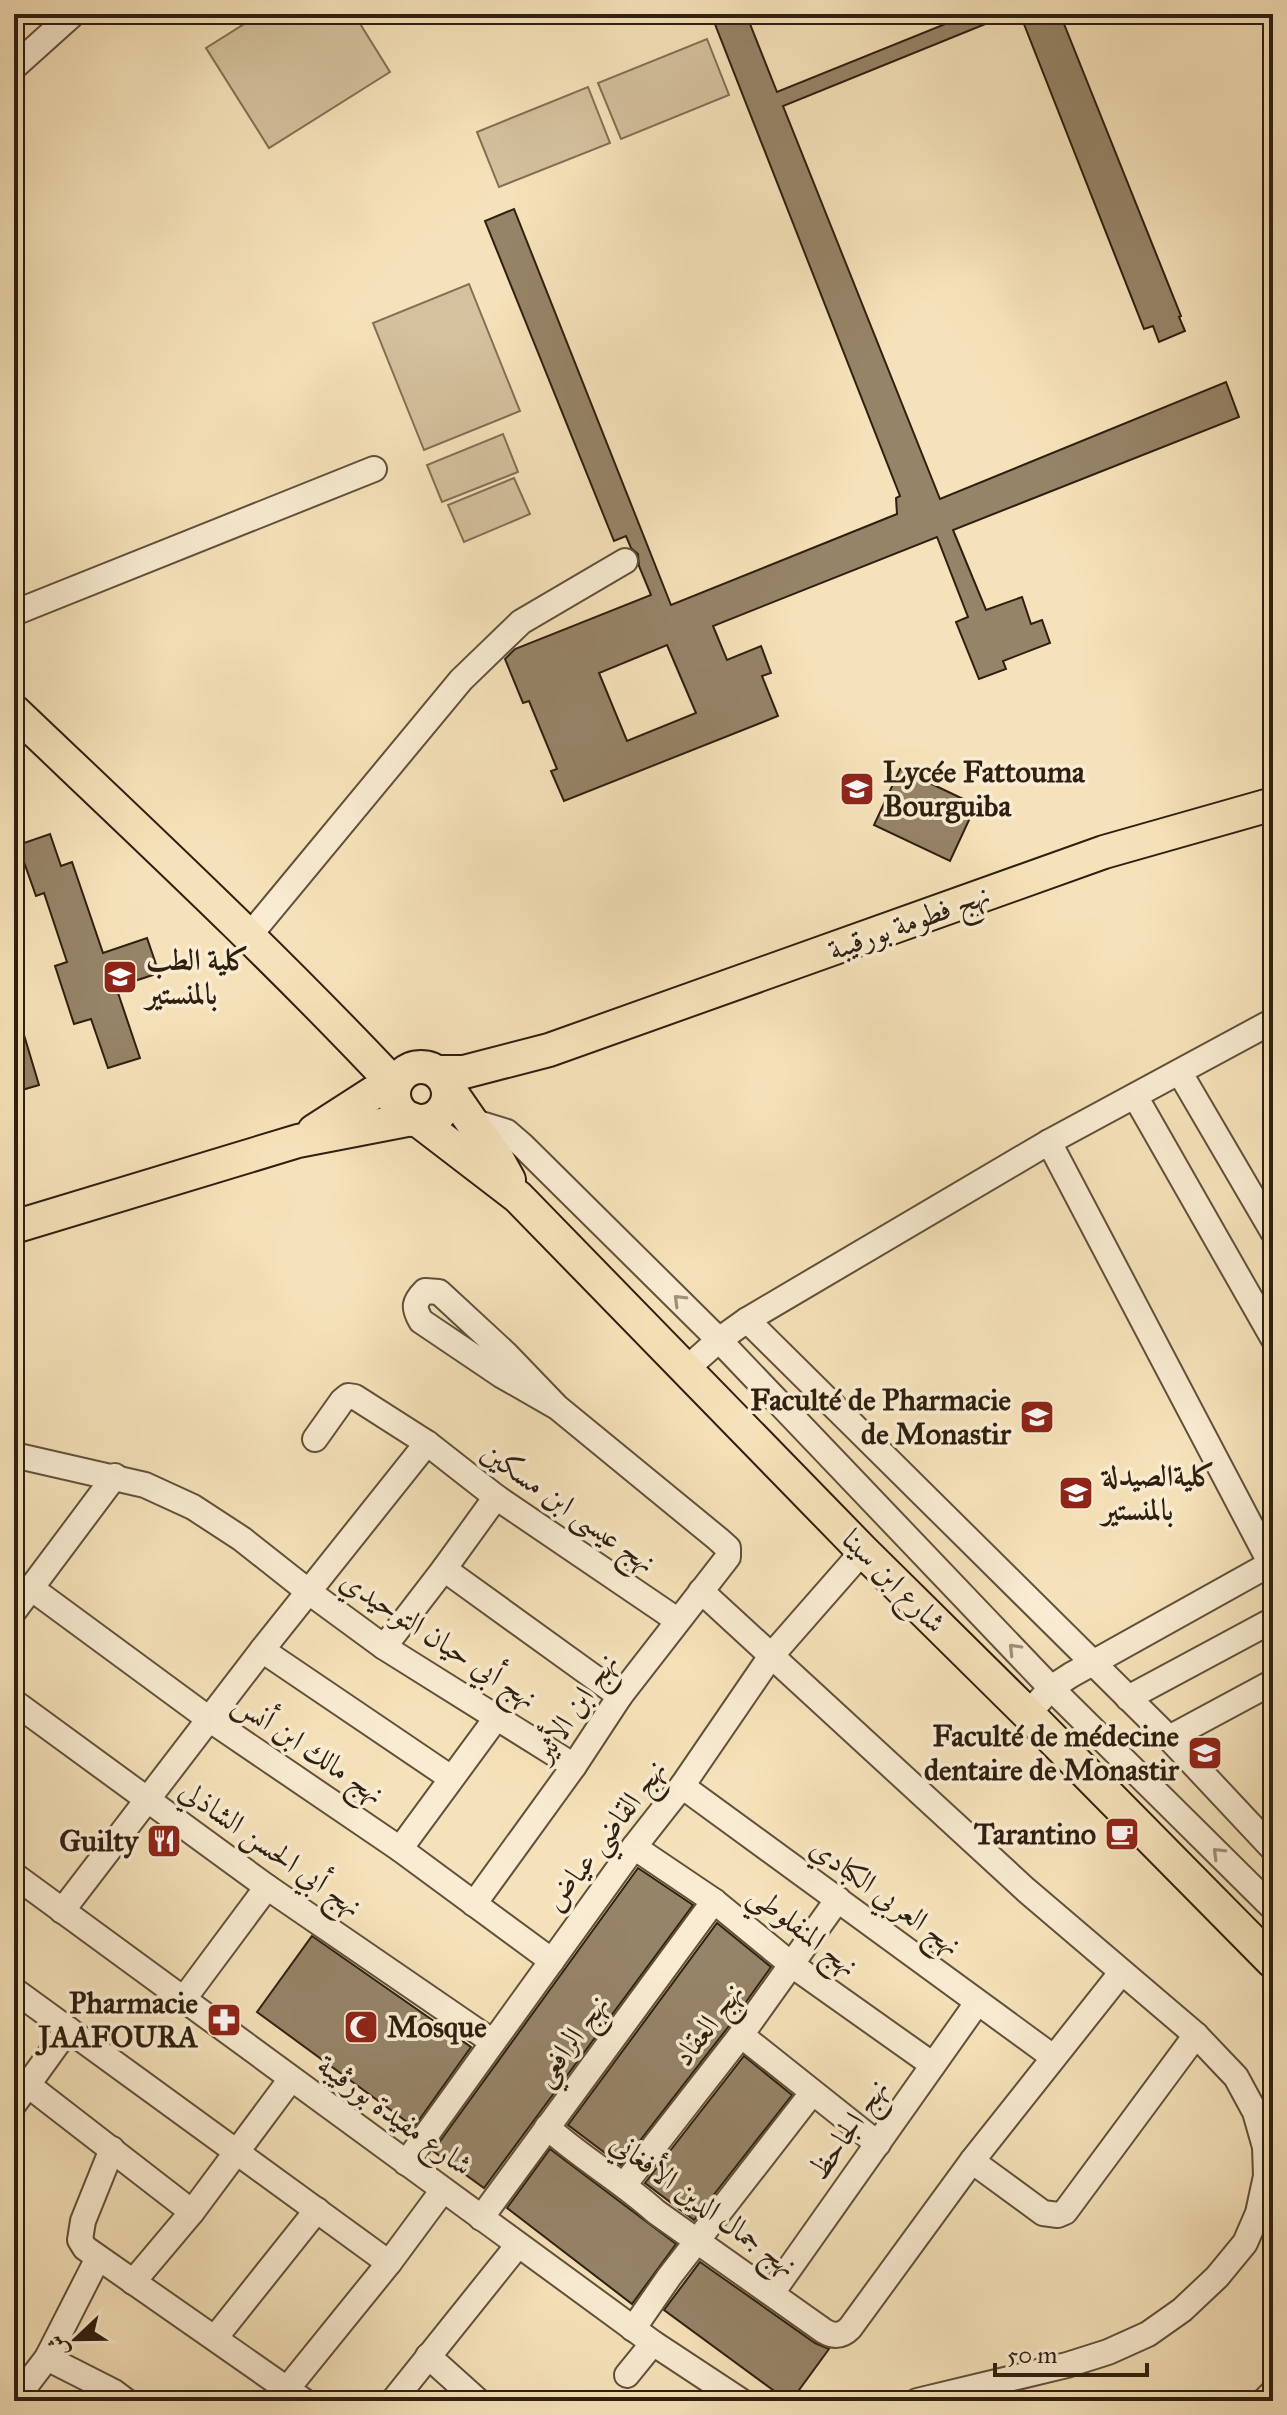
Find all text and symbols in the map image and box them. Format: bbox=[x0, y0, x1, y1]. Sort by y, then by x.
place label: Lycée Fattouma Bourguiba bbox=[883, 754, 1086, 824]
school or university icon: Lycée Fattouma Bourguiba bbox=[838, 770, 876, 808]
street label: نهج فطومة بورقيبة bbox=[823, 876, 998, 976]
place label: كلية الطب بالمنستير bbox=[143, 942, 249, 1012]
school or university icon: كلية الطب بالمنستير bbox=[101, 958, 139, 996]
one-way arrow bbox=[674, 1295, 688, 1309]
place label: Faculté de Pharmacie de Monastir bbox=[750, 1382, 1012, 1452]
school or university icon: Faculté de Pharmacie de Monastir bbox=[1018, 1398, 1056, 1436]
street label: نهج عيسى ابن مسكين bbox=[470, 1433, 663, 1588]
place label: كليةالصيدلة بالمنستير bbox=[1099, 1458, 1215, 1528]
school or university icon: كليةالصيدلة بالمنستير bbox=[1057, 1474, 1095, 1512]
street label: شارع ابن سينا bbox=[829, 1521, 954, 1646]
street label: نهج أبي حيان التوحيدي bbox=[329, 1559, 546, 1724]
street label: نهج ابن الأثير bbox=[520, 1644, 633, 1776]
one-way arrow bbox=[1009, 1644, 1024, 1658]
street label: نهج مالك ابن أنس bbox=[222, 1682, 393, 1819]
place label: Faculté de médecine dentaire de Monastir bbox=[924, 1718, 1180, 1788]
school or university icon: Faculté de médecine dentaire de Monastir bbox=[1186, 1734, 1224, 1772]
street label: نهج القاضي عياض bbox=[536, 1752, 682, 1924]
street label: نهج أبي الحسن الشاذلي bbox=[167, 1769, 371, 1932]
cafe icon: Tarantino bbox=[1103, 1815, 1141, 1853]
place label: Tarantino bbox=[974, 1816, 1096, 1852]
restaurant icon: Guilty bbox=[145, 1822, 183, 1860]
place label: Guilty bbox=[59, 1823, 139, 1859]
street label: نهج العربي الكبادي bbox=[798, 1829, 969, 1970]
one-way arrow bbox=[1213, 1848, 1227, 1862]
street label: نهج المنفلوطي bbox=[736, 1876, 866, 1992]
street label: نهج العقاد bbox=[665, 1975, 758, 2079]
place label: Pharmacie JAAFOURA bbox=[35, 1985, 199, 2056]
street label: نهج الرافعي bbox=[526, 1987, 624, 2098]
pharmacy icon: Pharmacie JAAFOURA bbox=[205, 2001, 243, 2039]
mosque icon: Mosque bbox=[342, 2008, 380, 2046]
place label: Mosque bbox=[387, 2009, 487, 2045]
street label: شارع مفيدة بورڨيبة bbox=[306, 2047, 480, 2189]
street label: نهج الجاحظ bbox=[800, 2071, 903, 2192]
street label: نهج جمال الدين الأفغاني bbox=[598, 2122, 806, 2291]
north arrow bbox=[36, 2299, 116, 2379]
scale bar bbox=[995, 2327, 1147, 2377]
text: ش bbox=[41, 2331, 75, 2361]
text: 50 m bbox=[1007, 2340, 1057, 2370]

